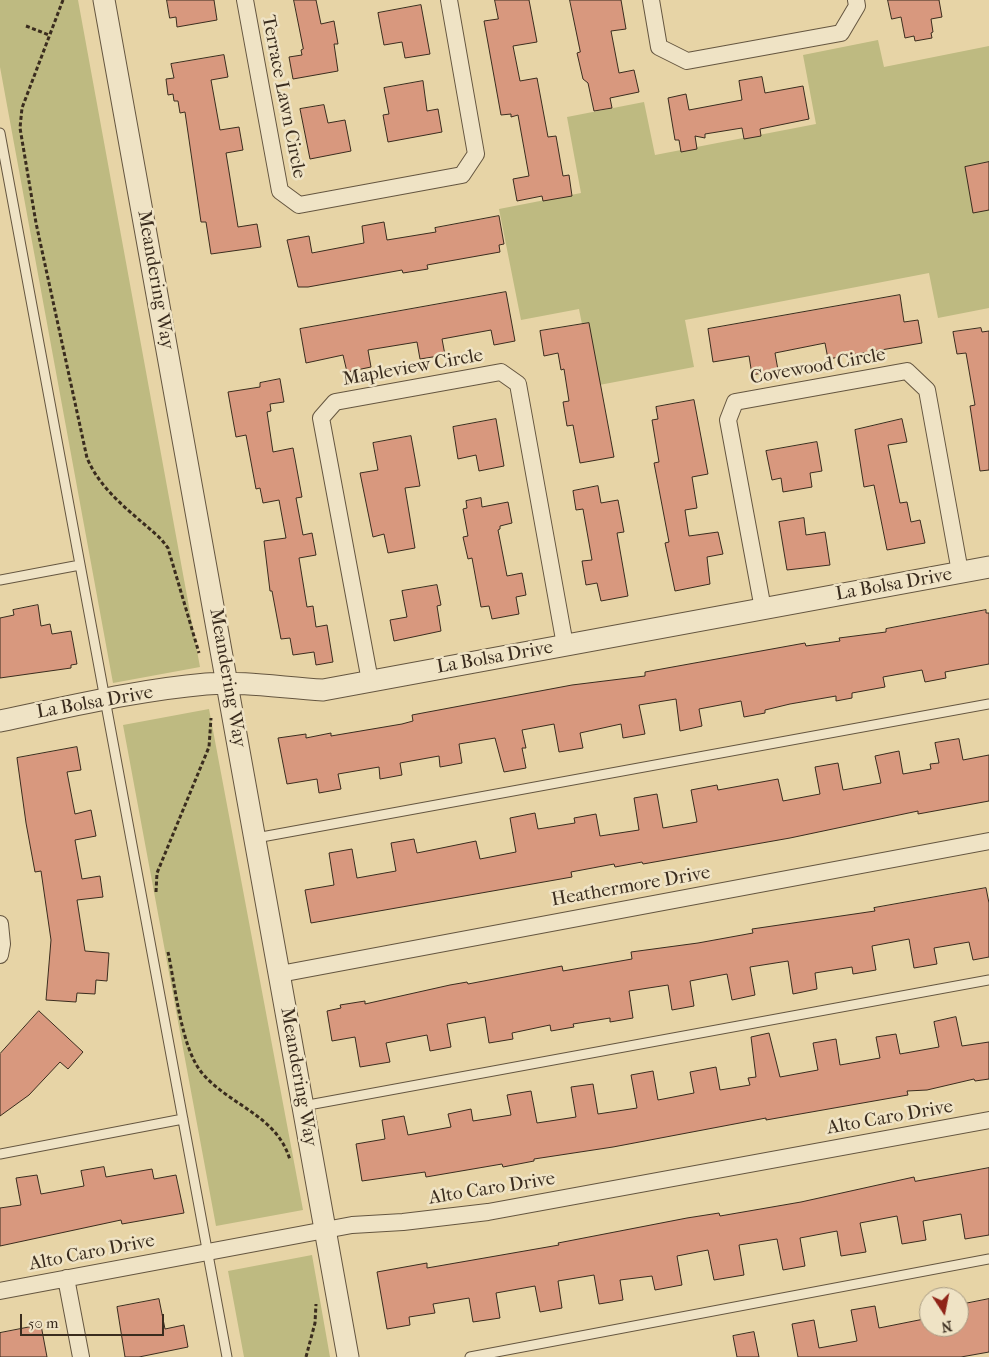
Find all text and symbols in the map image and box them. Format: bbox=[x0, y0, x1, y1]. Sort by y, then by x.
street label: Terrace Lawn Circle bbox=[256, 13, 310, 181]
street label: Meandering Way bbox=[132, 209, 178, 351]
street label: Mapleview Circle bbox=[341, 344, 485, 392]
street label: Covewood Circle bbox=[749, 344, 887, 390]
street label: La Bolsa Drive bbox=[834, 564, 954, 606]
street label: Meandering Way bbox=[204, 607, 250, 749]
street label: La Bolsa Drive bbox=[435, 637, 555, 679]
street label: La Bolsa Drive bbox=[35, 682, 155, 724]
street label: Heathermore Drive bbox=[550, 862, 712, 912]
street label: Meandering Way bbox=[275, 1006, 321, 1148]
street label: Alto Caro Drive bbox=[825, 1096, 955, 1140]
street label: Alto Caro Drive bbox=[427, 1168, 557, 1210]
street label: Alto Caro Drive bbox=[27, 1230, 157, 1276]
north arrow bbox=[919, 1287, 969, 1337]
scale bar bbox=[22, 1304, 166, 1336]
text: 50 m bbox=[28, 1314, 58, 1332]
text: N bbox=[940, 1317, 954, 1336]

